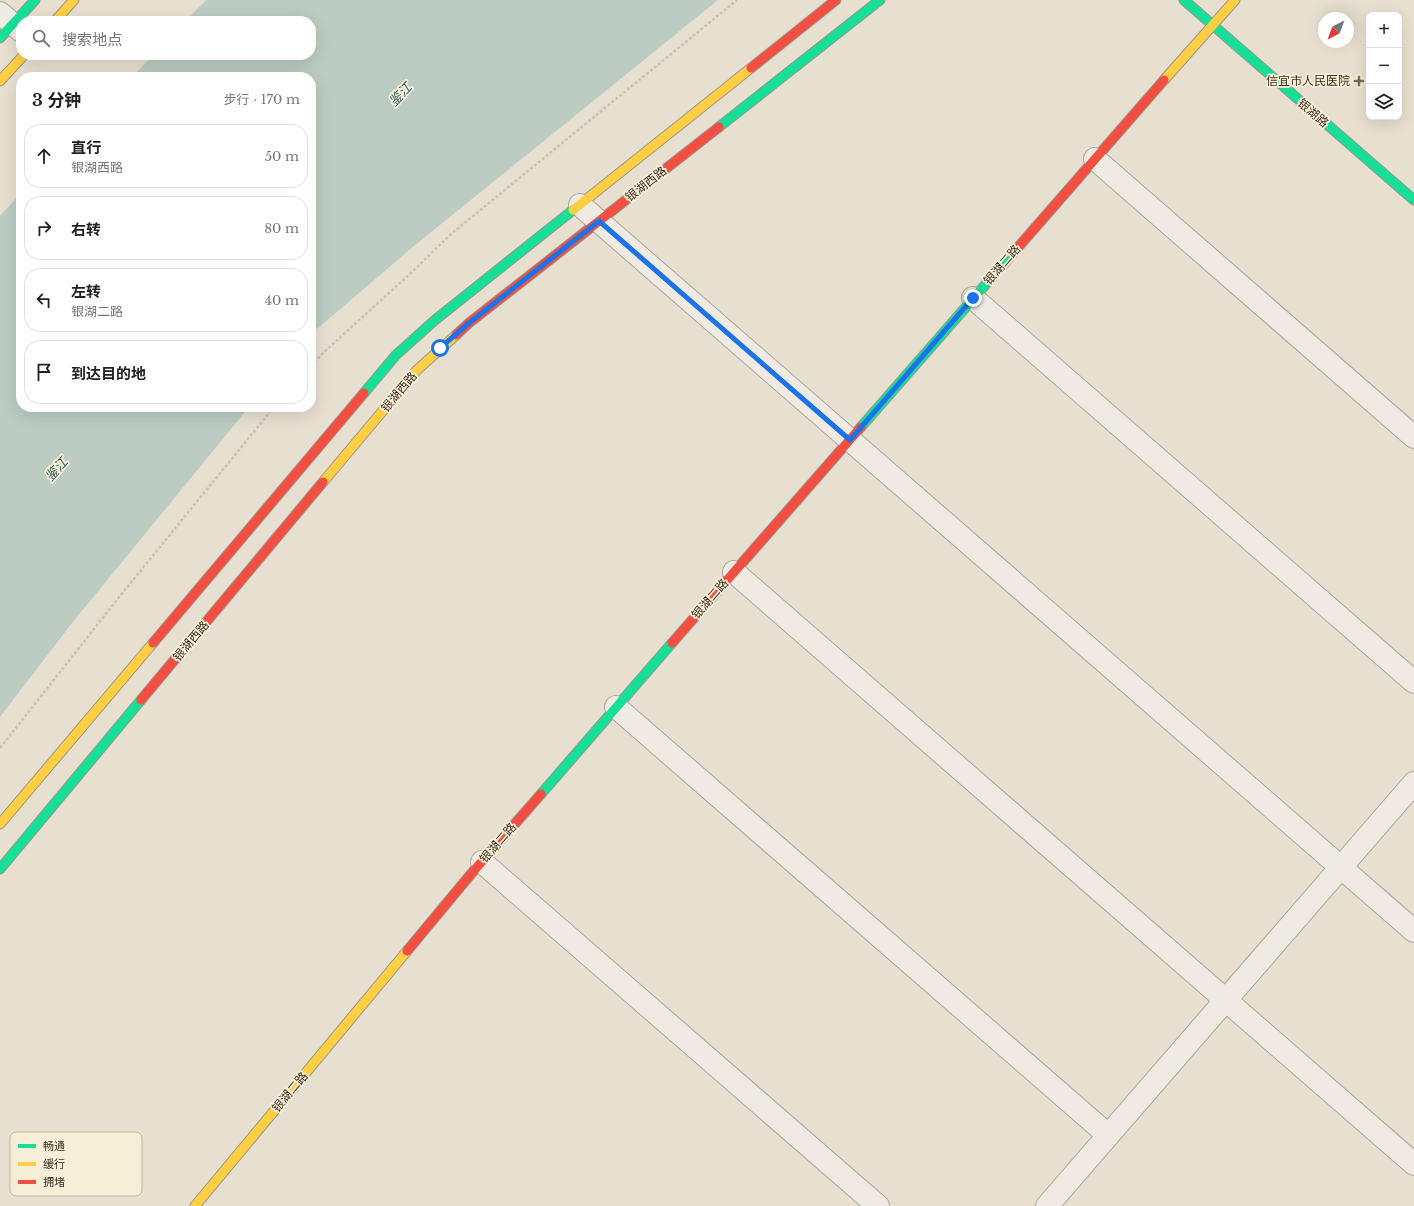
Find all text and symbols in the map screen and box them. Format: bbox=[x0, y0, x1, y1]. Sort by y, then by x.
north arrow bbox=[1318, 12, 1354, 48]
map controls bbox=[1366, 12, 1402, 120]
button: + bbox=[1366, 12, 1402, 48]
search box bbox=[16, 16, 316, 60]
icon: search bbox=[30, 27, 52, 49]
text: 搜索地点 bbox=[62, 30, 122, 49]
button: − bbox=[1366, 48, 1402, 84]
place label: 信宜市人民医院 bbox=[1266, 73, 1350, 88]
marker: 信宜市人民医院 bbox=[1353, 75, 1365, 87]
water label: 鉴江 bbox=[385, 78, 417, 110]
button: layers bbox=[1366, 84, 1402, 120]
text: 3 分钟 bbox=[32, 90, 81, 111]
text: 步行 · 170 m bbox=[224, 91, 300, 108]
street label: 银湖路 bbox=[1295, 95, 1332, 130]
text: 直行 bbox=[71, 138, 101, 157]
icon: ahead bbox=[33, 145, 55, 167]
text: 50 m bbox=[265, 148, 299, 165]
text: 银湖西路 bbox=[71, 159, 123, 176]
street label: 银湖西路 bbox=[622, 163, 669, 204]
icon: right bbox=[33, 217, 55, 239]
text: 右转 bbox=[71, 220, 101, 239]
text: 80 m bbox=[264, 220, 299, 237]
street label: 银湖二路 bbox=[980, 242, 1023, 288]
text: 左转 bbox=[71, 282, 101, 301]
icon: left bbox=[33, 289, 55, 311]
route end bbox=[964, 289, 982, 307]
text: 40 m bbox=[264, 292, 299, 309]
text: 银湖二路 bbox=[71, 303, 123, 320]
route start bbox=[431, 339, 449, 357]
icon: arrive bbox=[33, 361, 55, 383]
text: 到达目的地 bbox=[71, 364, 146, 383]
street label: 银湖西路 bbox=[377, 368, 420, 415]
water label: 鉴江 bbox=[41, 453, 73, 485]
street label: 银湖二路 bbox=[688, 576, 731, 622]
street label: 银湖西路 bbox=[169, 617, 212, 664]
street label: 银湖二路 bbox=[476, 820, 519, 866]
street label: 银湖二路 bbox=[268, 1068, 311, 1115]
legend bbox=[10, 1132, 142, 1196]
text: 畅通 bbox=[43, 1139, 65, 1153]
text: 缓行 bbox=[43, 1157, 65, 1171]
text: 拥堵 bbox=[43, 1175, 65, 1189]

